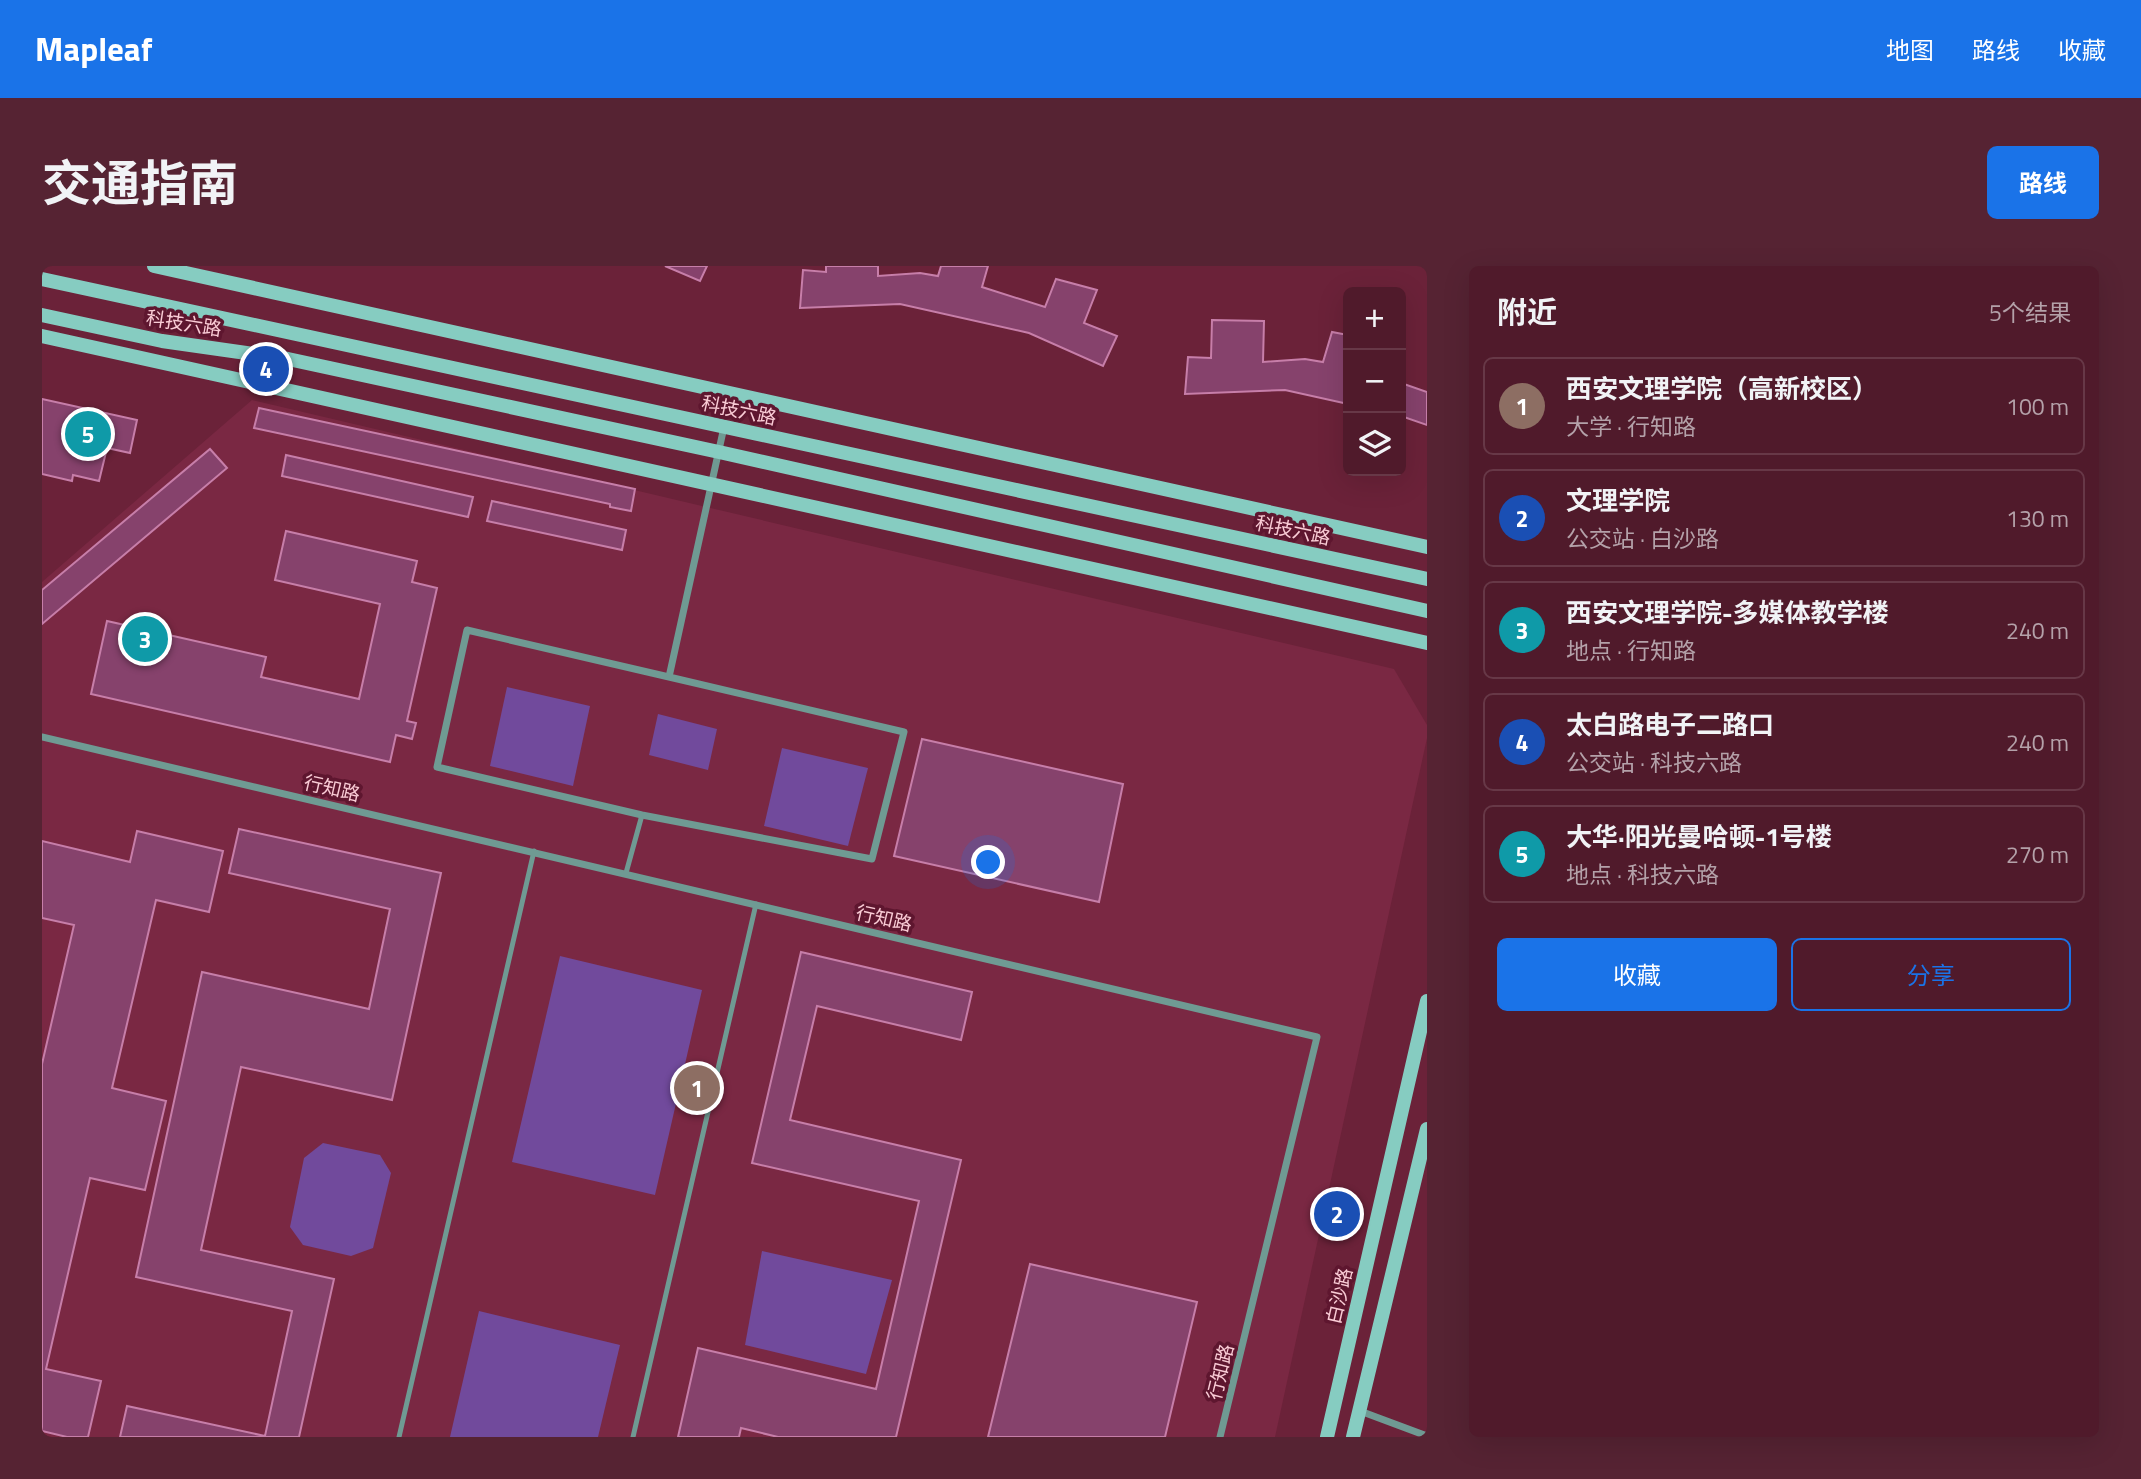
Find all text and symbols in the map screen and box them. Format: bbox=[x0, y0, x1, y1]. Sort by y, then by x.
text: Mapleaf bbox=[35, 24, 153, 74]
text: 地图 bbox=[1886, 32, 1934, 68]
text: 路线 bbox=[1972, 32, 2020, 68]
text: 收藏 bbox=[2058, 32, 2106, 68]
text: 交通指南 bbox=[42, 145, 238, 220]
button: 路线 bbox=[1987, 146, 2099, 219]
map controls bbox=[1343, 287, 1406, 476]
button: + bbox=[1343, 287, 1406, 350]
text: 附近 bbox=[1497, 289, 1557, 335]
text: 5个结果 bbox=[1989, 295, 2071, 330]
street label: 科技六路 bbox=[144, 302, 224, 343]
pin: 4 bbox=[243, 343, 289, 395]
button: − bbox=[1343, 350, 1406, 413]
text: 西安文理学院（高新校区） bbox=[1566, 369, 1878, 408]
street label: 科技六路 bbox=[699, 387, 779, 432]
text: 1 bbox=[1516, 389, 1528, 424]
text: 100 m bbox=[2006, 389, 2069, 424]
pin: 5 bbox=[65, 408, 111, 460]
text: 大学 · 行知路 bbox=[1566, 409, 1696, 444]
button: layers bbox=[1343, 413, 1406, 476]
text: 文理学院 bbox=[1566, 481, 1670, 520]
text: 2 bbox=[1516, 501, 1528, 536]
text: 130 m bbox=[2006, 501, 2069, 536]
street label: 科技六路 bbox=[1253, 507, 1333, 552]
text: 公交站 · 白沙路 bbox=[1566, 521, 1719, 556]
text: 西安文理学院-多媒体教学楼 bbox=[1566, 593, 1889, 632]
pin: 3 bbox=[122, 613, 168, 665]
text: 3 bbox=[1516, 613, 1528, 648]
text: 240 m bbox=[2006, 613, 2069, 648]
text: 地点 · 行知路 bbox=[1566, 633, 1696, 668]
text: 太白路电子二路口 bbox=[1566, 705, 1774, 744]
text: 4 bbox=[1516, 725, 1528, 760]
text: 240 m bbox=[2006, 725, 2069, 760]
text: 公交站 · 科技六路 bbox=[1566, 745, 1742, 780]
street label: 行知路 bbox=[301, 767, 363, 808]
text: 大华·阳光曼哈顿-1号楼 bbox=[1566, 817, 1832, 856]
text: 5 bbox=[1516, 837, 1528, 872]
text: 270 m bbox=[2006, 837, 2069, 872]
your location bbox=[971, 845, 1005, 879]
text: 地点 · 科技六路 bbox=[1566, 857, 1719, 892]
street label: 行知路 bbox=[853, 897, 915, 938]
button: 收藏 bbox=[1497, 938, 1777, 1011]
button: 分享 bbox=[1791, 938, 2071, 1011]
pin: 1 bbox=[674, 1062, 720, 1114]
pin: 2 bbox=[1314, 1188, 1360, 1240]
street label: 白沙路 bbox=[1318, 1265, 1359, 1327]
street label: 行知路 bbox=[1199, 1341, 1240, 1403]

